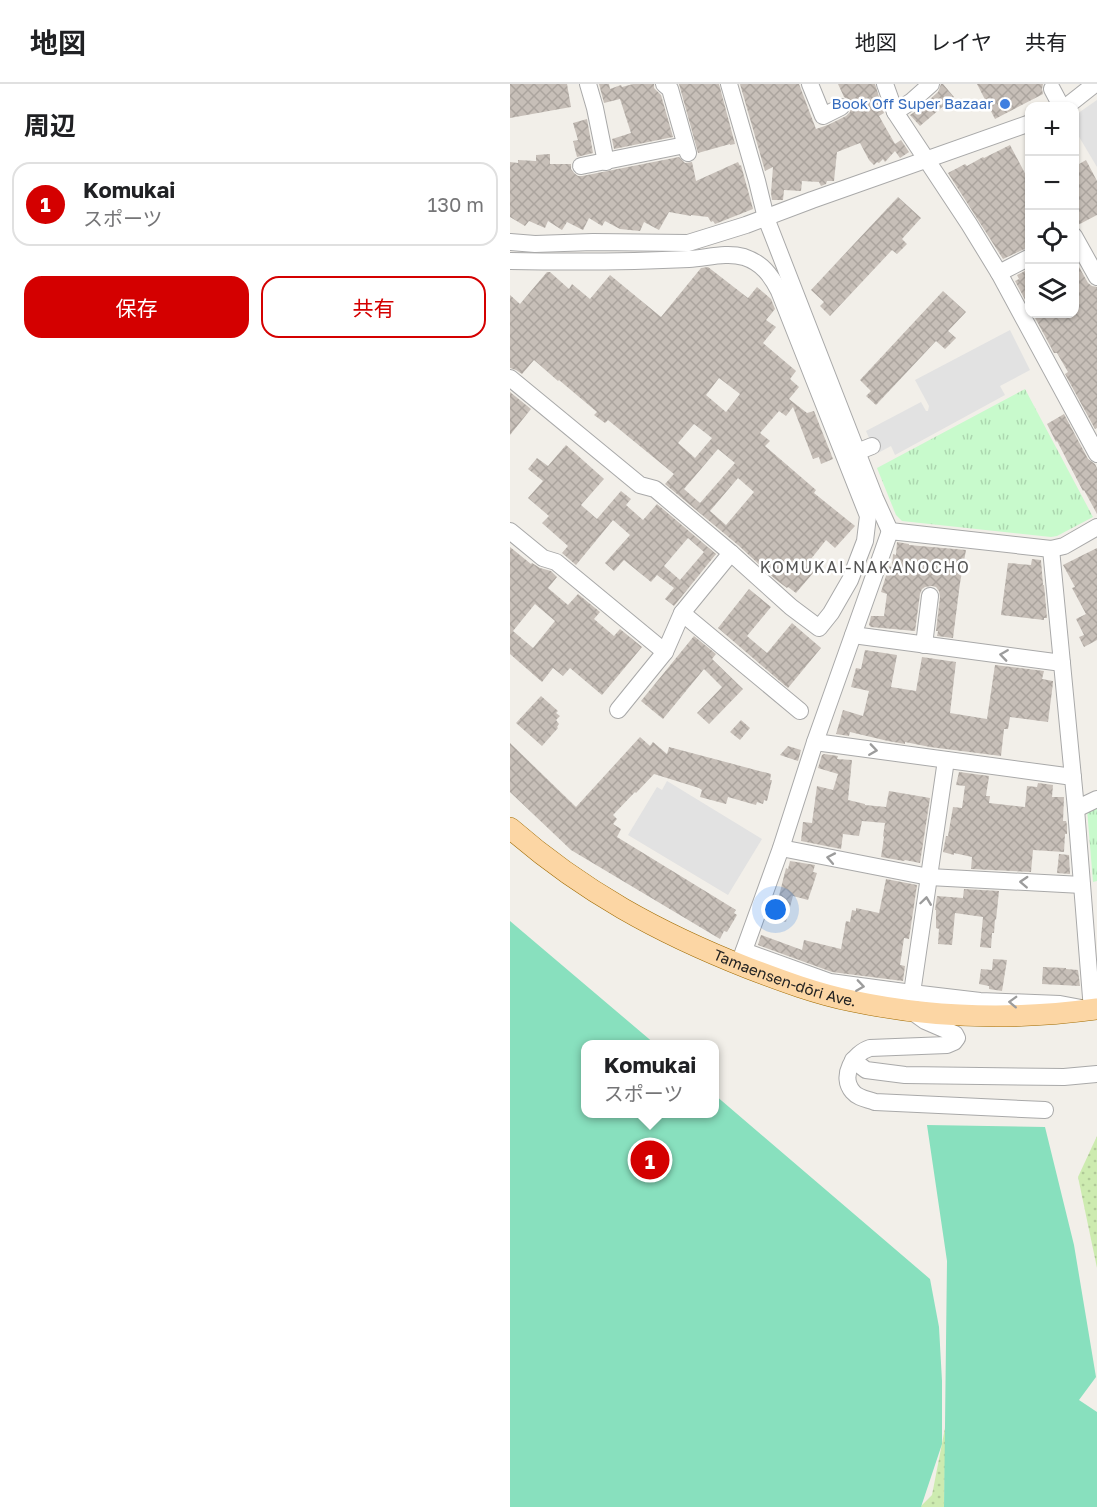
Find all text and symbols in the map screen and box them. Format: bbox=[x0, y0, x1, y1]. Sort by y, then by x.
text: 地図 bbox=[30, 26, 86, 59]
text: 地図 bbox=[855, 29, 897, 55]
text: レイヤ bbox=[930, 29, 992, 55]
text: 共有 bbox=[1025, 29, 1067, 55]
place label: Book Off Super Bazaar bbox=[832, 94, 993, 112]
marker: Book Off Super Bazaar bbox=[998, 97, 1012, 111]
map controls bbox=[1025, 102, 1079, 318]
button: + bbox=[1025, 102, 1079, 156]
text: 周辺 bbox=[24, 110, 76, 141]
button: − bbox=[1025, 156, 1079, 210]
text: Komukai bbox=[83, 176, 175, 203]
text: 1 bbox=[40, 192, 51, 216]
text: 130 m bbox=[428, 192, 484, 216]
text: スポーツ bbox=[83, 206, 163, 230]
button: locate bbox=[1025, 210, 1079, 264]
button: layers bbox=[1025, 264, 1079, 318]
button: 保存 bbox=[24, 276, 249, 338]
button: 共有 bbox=[261, 276, 486, 338]
district label: KOMUKAI-NAKANOCHO bbox=[760, 557, 970, 577]
one-way arrow bbox=[999, 650, 1009, 662]
one-way arrow bbox=[869, 744, 878, 756]
one-way arrow bbox=[826, 852, 836, 865]
one-way arrow bbox=[1019, 876, 1028, 889]
your location bbox=[761, 895, 790, 924]
one-way arrow bbox=[919, 896, 931, 905]
street label: Tamaensen-dōri Ave. bbox=[711, 945, 858, 1010]
one-way arrow bbox=[855, 979, 865, 991]
one-way arrow bbox=[1009, 996, 1018, 1009]
popup bbox=[581, 1040, 719, 1118]
text: Komukai bbox=[604, 1051, 696, 1078]
text: スポーツ bbox=[604, 1081, 683, 1105]
pin: 1 bbox=[630, 1138, 670, 1182]

